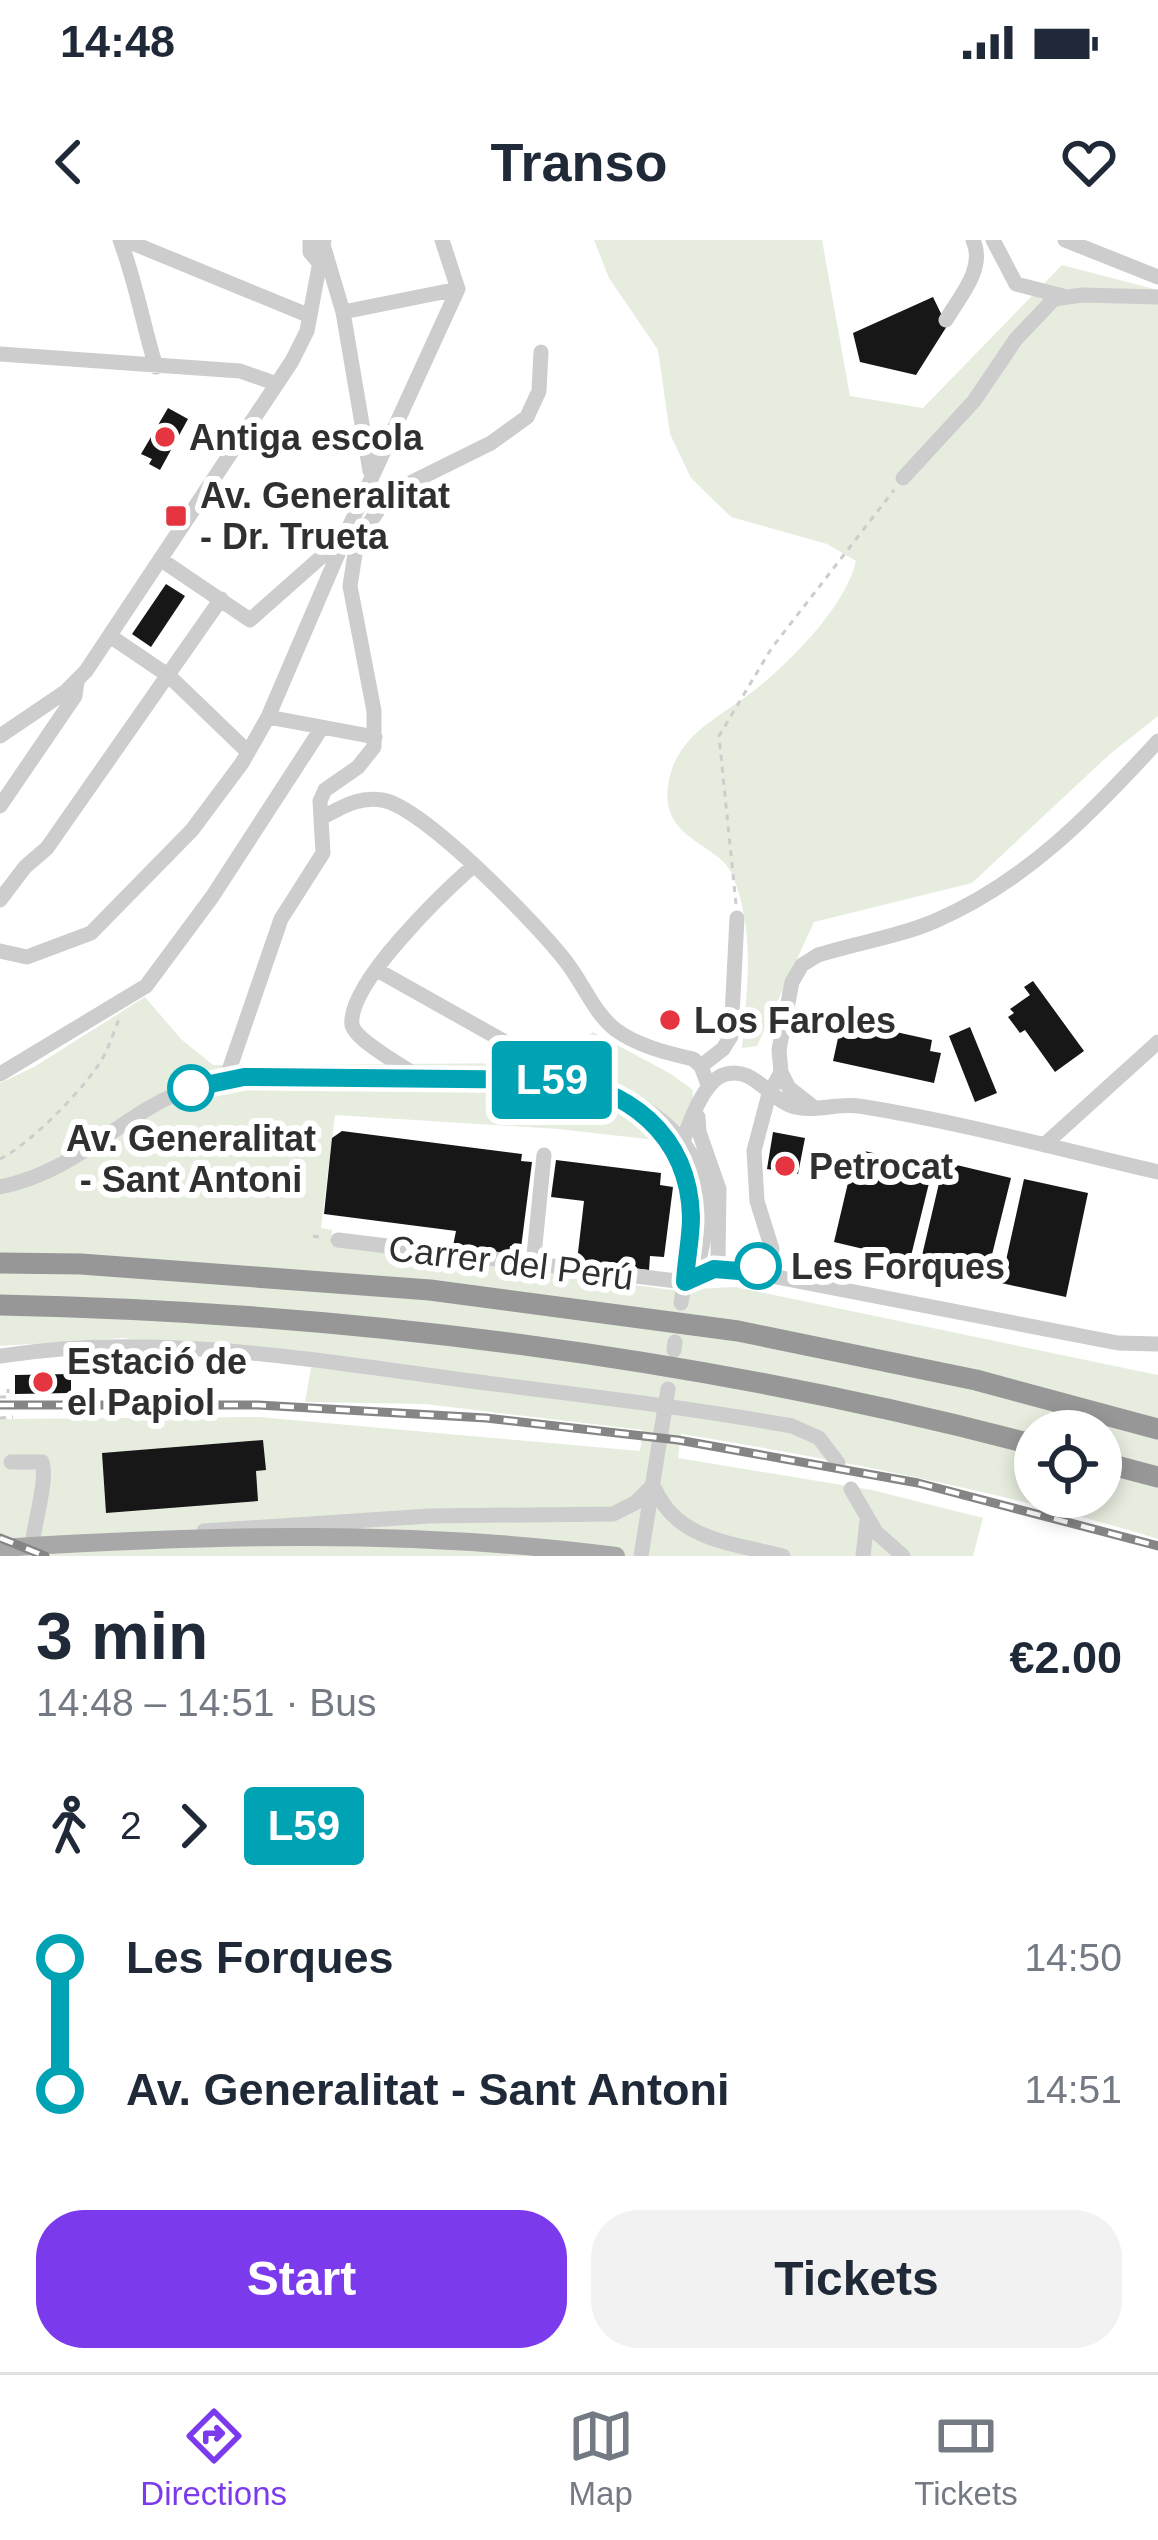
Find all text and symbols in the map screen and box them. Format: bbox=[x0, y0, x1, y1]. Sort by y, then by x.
text: 14:48 bbox=[60, 16, 175, 67]
icon: back bbox=[36, 129, 102, 195]
icon: heart bbox=[1056, 129, 1122, 195]
text: Transo bbox=[490, 132, 668, 192]
place label: Antiga escola bbox=[189, 417, 424, 458]
marker: Antiga escola bbox=[152, 424, 178, 450]
place label: Av. Generalitat - Dr. Trueta bbox=[200, 475, 450, 557]
marker: Av. Generalitat - Dr. Trueta bbox=[163, 503, 189, 529]
place label: Los Faroles bbox=[694, 1000, 896, 1041]
marker: Los Faroles bbox=[657, 1007, 683, 1033]
line badge: L59 bbox=[483, 1041, 621, 1119]
text: L59 bbox=[516, 1056, 588, 1103]
marker: Av. Generalitat - Sant Antoni bbox=[169, 1066, 213, 1110]
place label: Av. Generalitat - Sant Antoni bbox=[66, 1118, 316, 1200]
place label: Petrocat bbox=[809, 1146, 953, 1187]
marker: Petrocat bbox=[772, 1153, 798, 1179]
street label: Carrer del Perú bbox=[386, 1227, 636, 1298]
marker: Les Forques bbox=[736, 1244, 780, 1288]
place label: Les Forques bbox=[791, 1246, 1005, 1287]
place label: Estació de el Papiol bbox=[67, 1341, 247, 1423]
marker: Estació de el Papiol bbox=[30, 1369, 56, 1395]
map controls bbox=[1014, 1410, 1122, 1518]
button: locate bbox=[1014, 1410, 1122, 1518]
text: 3 min bbox=[36, 1599, 208, 1673]
text: €2.00 bbox=[1009, 1632, 1122, 1683]
text: 14:48 – 14:51 · Bus bbox=[36, 1681, 376, 1724]
icon: walk bbox=[36, 1793, 102, 1859]
icon: forward bbox=[160, 1793, 226, 1859]
text: L59 bbox=[268, 1802, 340, 1849]
text: 2 bbox=[120, 1804, 142, 1847]
text: Les Forques bbox=[126, 1932, 394, 1983]
text: 14:50 bbox=[1024, 1936, 1122, 1979]
text: Av. Generalitat - Sant Antoni bbox=[126, 2064, 729, 2115]
text: 14:51 bbox=[1024, 2068, 1122, 2111]
button: Start bbox=[36, 2210, 567, 2348]
button: Tickets bbox=[591, 2210, 1122, 2348]
tab: Directions bbox=[140, 2403, 287, 2513]
tab: Map bbox=[568, 2403, 634, 2513]
tab: Tickets bbox=[914, 2403, 1018, 2513]

